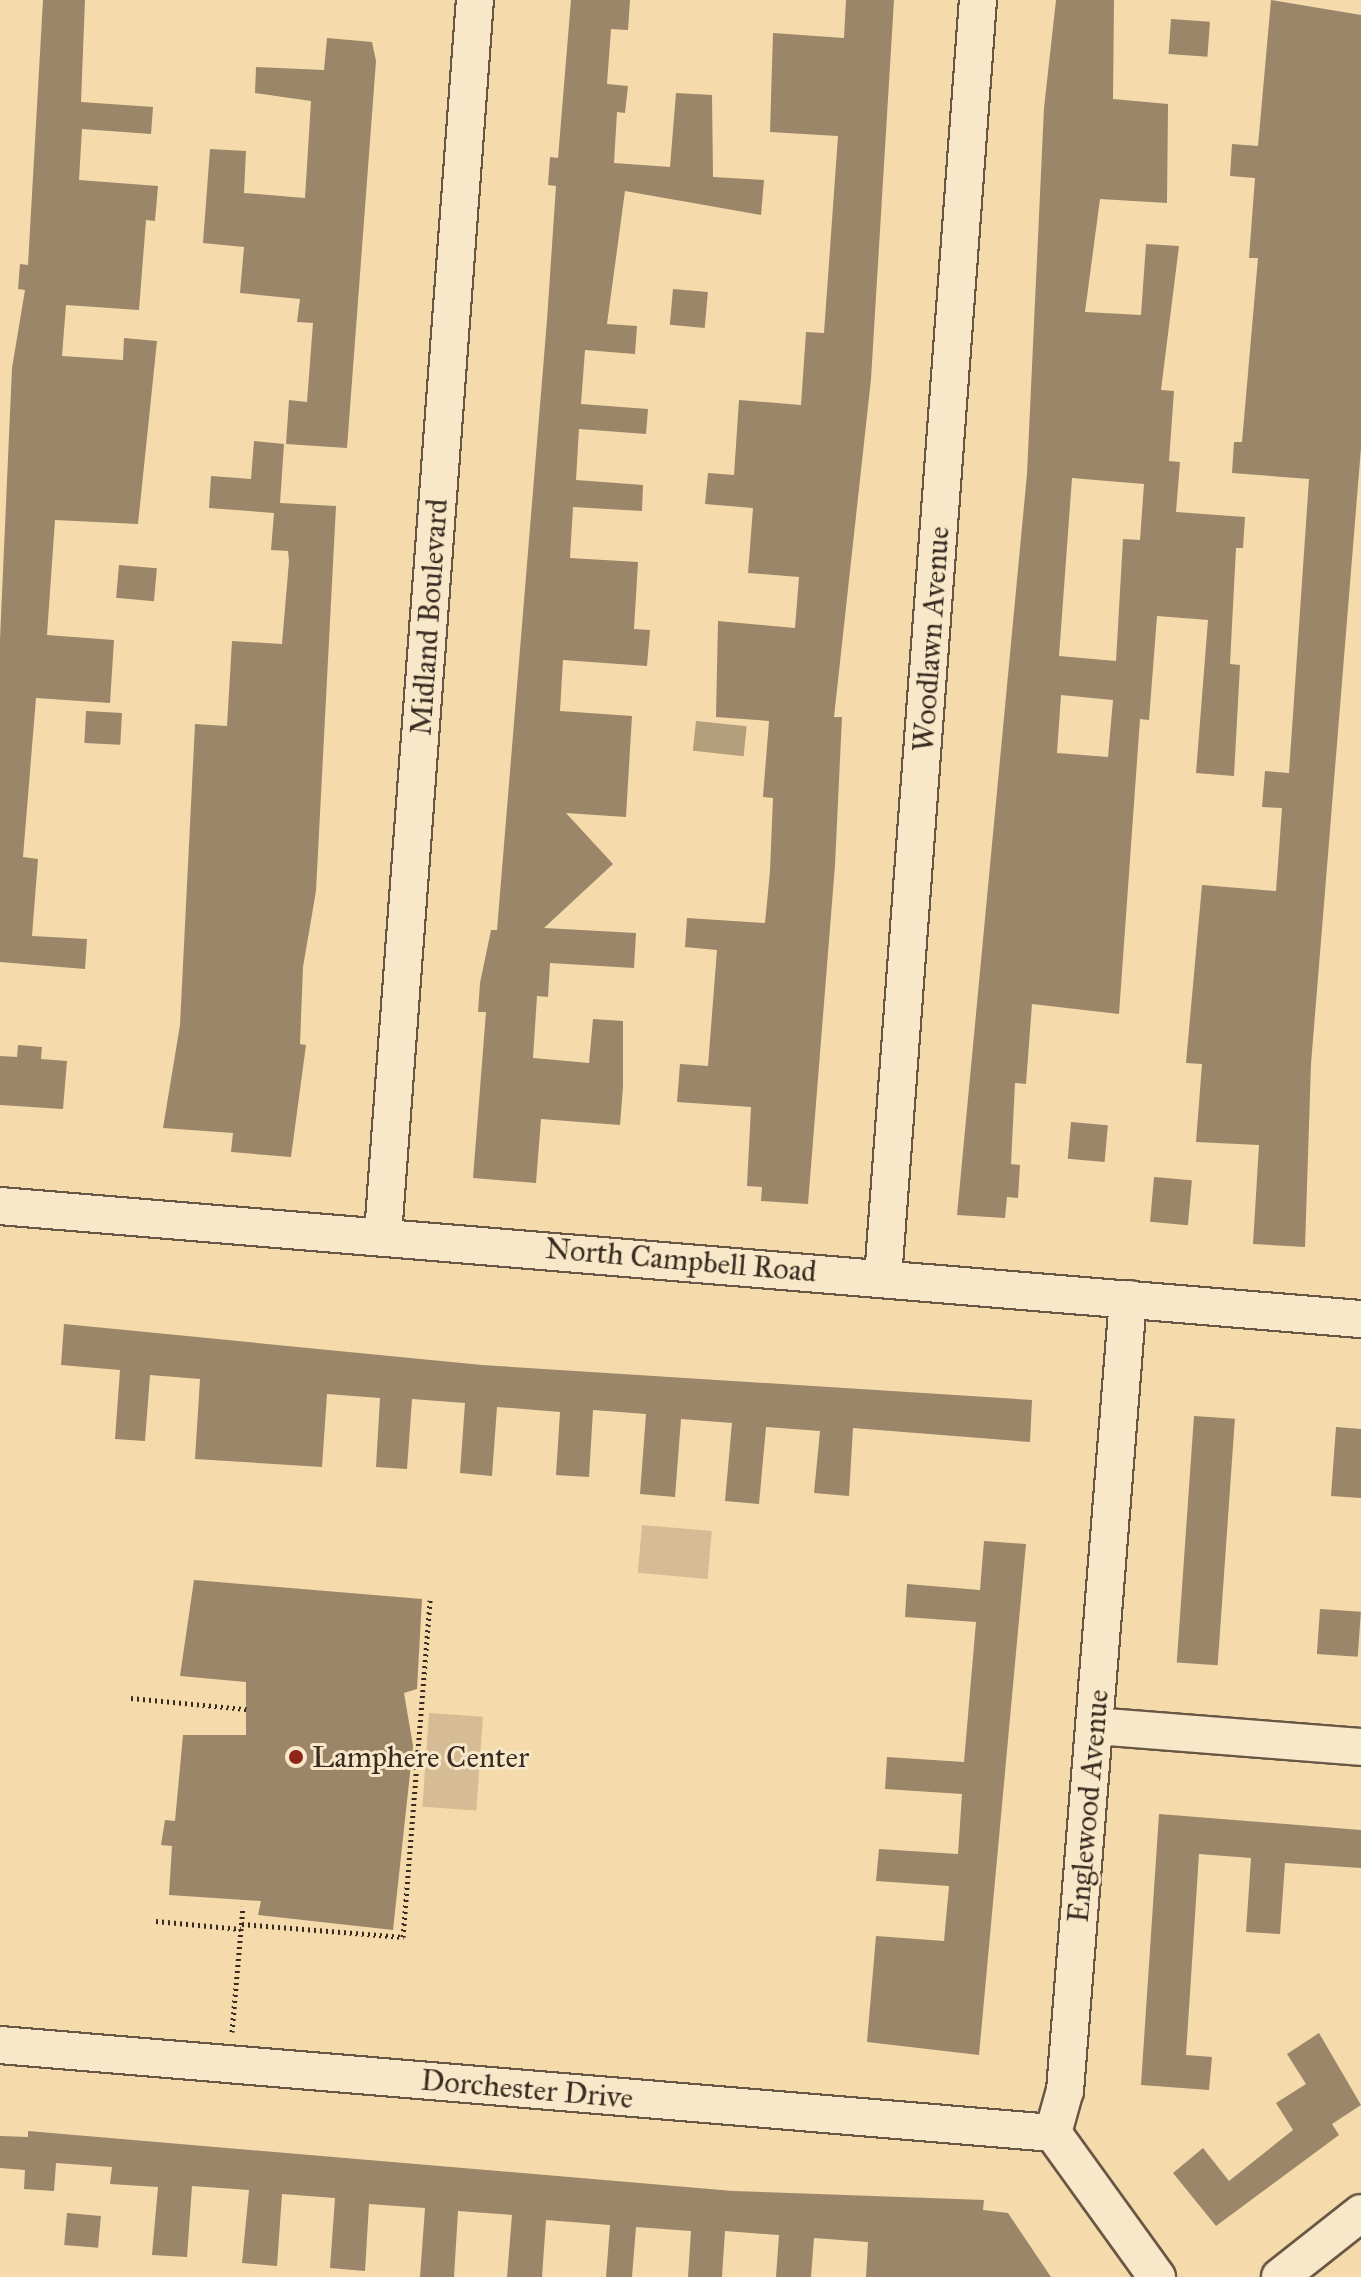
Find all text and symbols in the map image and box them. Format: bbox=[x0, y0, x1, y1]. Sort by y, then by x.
street label: Midland Boulevard bbox=[403, 497, 455, 737]
street label: Woodlawn Avenue bbox=[905, 525, 957, 753]
street label: North Campbell Road bbox=[544, 1230, 818, 1290]
street label: Englewood Avenue bbox=[1060, 1688, 1116, 1924]
place label: Lamphere Center bbox=[312, 1739, 529, 1775]
marker: Lamphere Center bbox=[287, 1748, 305, 1766]
street label: Dorchester Drive bbox=[419, 2062, 635, 2116]

